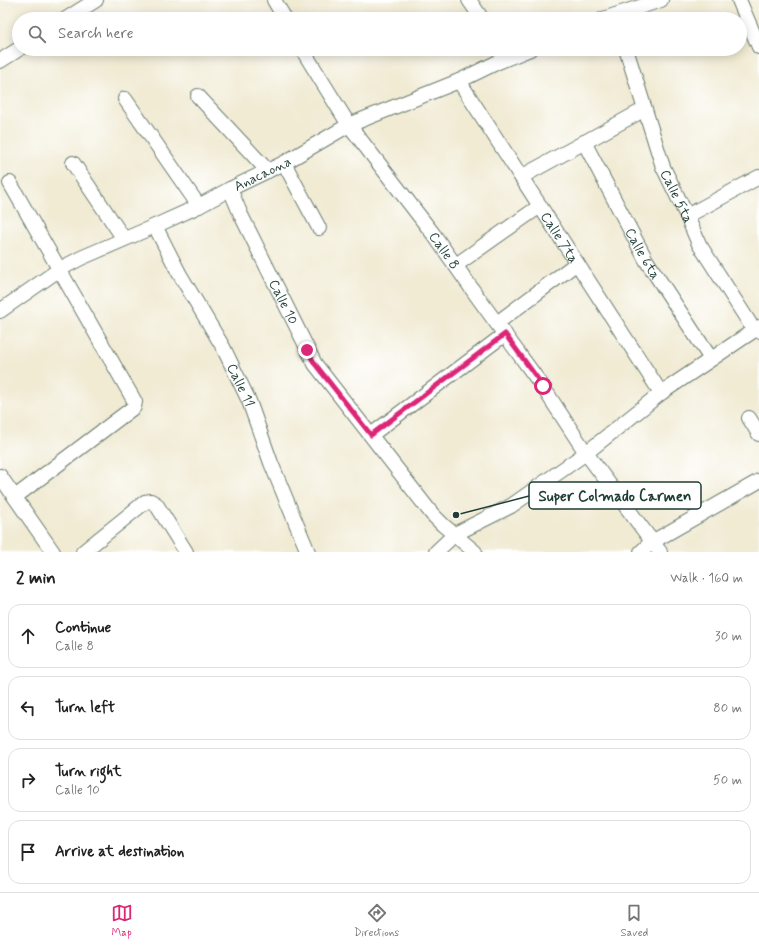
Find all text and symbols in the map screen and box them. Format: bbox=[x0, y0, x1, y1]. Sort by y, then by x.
search box bbox=[12, 12, 747, 56]
icon: search bbox=[26, 23, 48, 45]
text: Search here bbox=[58, 24, 134, 44]
street label: Anacaona bbox=[231, 153, 295, 196]
street label: Calle 5ta bbox=[656, 167, 697, 226]
street label: Calle 7ta bbox=[536, 209, 582, 267]
street label: Calle 6ta bbox=[621, 225, 664, 283]
street label: Calle 8 bbox=[424, 229, 463, 273]
street label: Calle 10 bbox=[264, 277, 302, 328]
route end bbox=[298, 341, 316, 359]
street label: Calle 11 bbox=[222, 361, 258, 409]
route start bbox=[534, 377, 552, 395]
callout: Super Colmado Carmen bbox=[529, 482, 701, 509]
text: Super Colmado Carmen bbox=[538, 487, 692, 507]
text: 2 min bbox=[16, 567, 56, 589]
text: Walk · 160 m bbox=[670, 570, 743, 587]
text: Continue bbox=[55, 618, 111, 638]
icon: ahead bbox=[17, 625, 39, 647]
text: 30 m bbox=[715, 628, 742, 645]
text: Calle 8 bbox=[55, 638, 94, 655]
icon: left bbox=[17, 697, 39, 719]
text: Turn left bbox=[55, 698, 115, 718]
text: 80 m bbox=[713, 700, 742, 717]
text: Turn right bbox=[55, 762, 122, 782]
icon: right bbox=[17, 769, 39, 791]
text: 50 m bbox=[713, 772, 742, 789]
text: Calle 10 bbox=[55, 782, 100, 799]
icon: arrive bbox=[17, 841, 39, 863]
text: Arrive at destination bbox=[55, 842, 184, 862]
tab: Map bbox=[111, 902, 133, 940]
tab: Directions bbox=[354, 902, 399, 940]
tab: Saved bbox=[621, 902, 648, 940]

